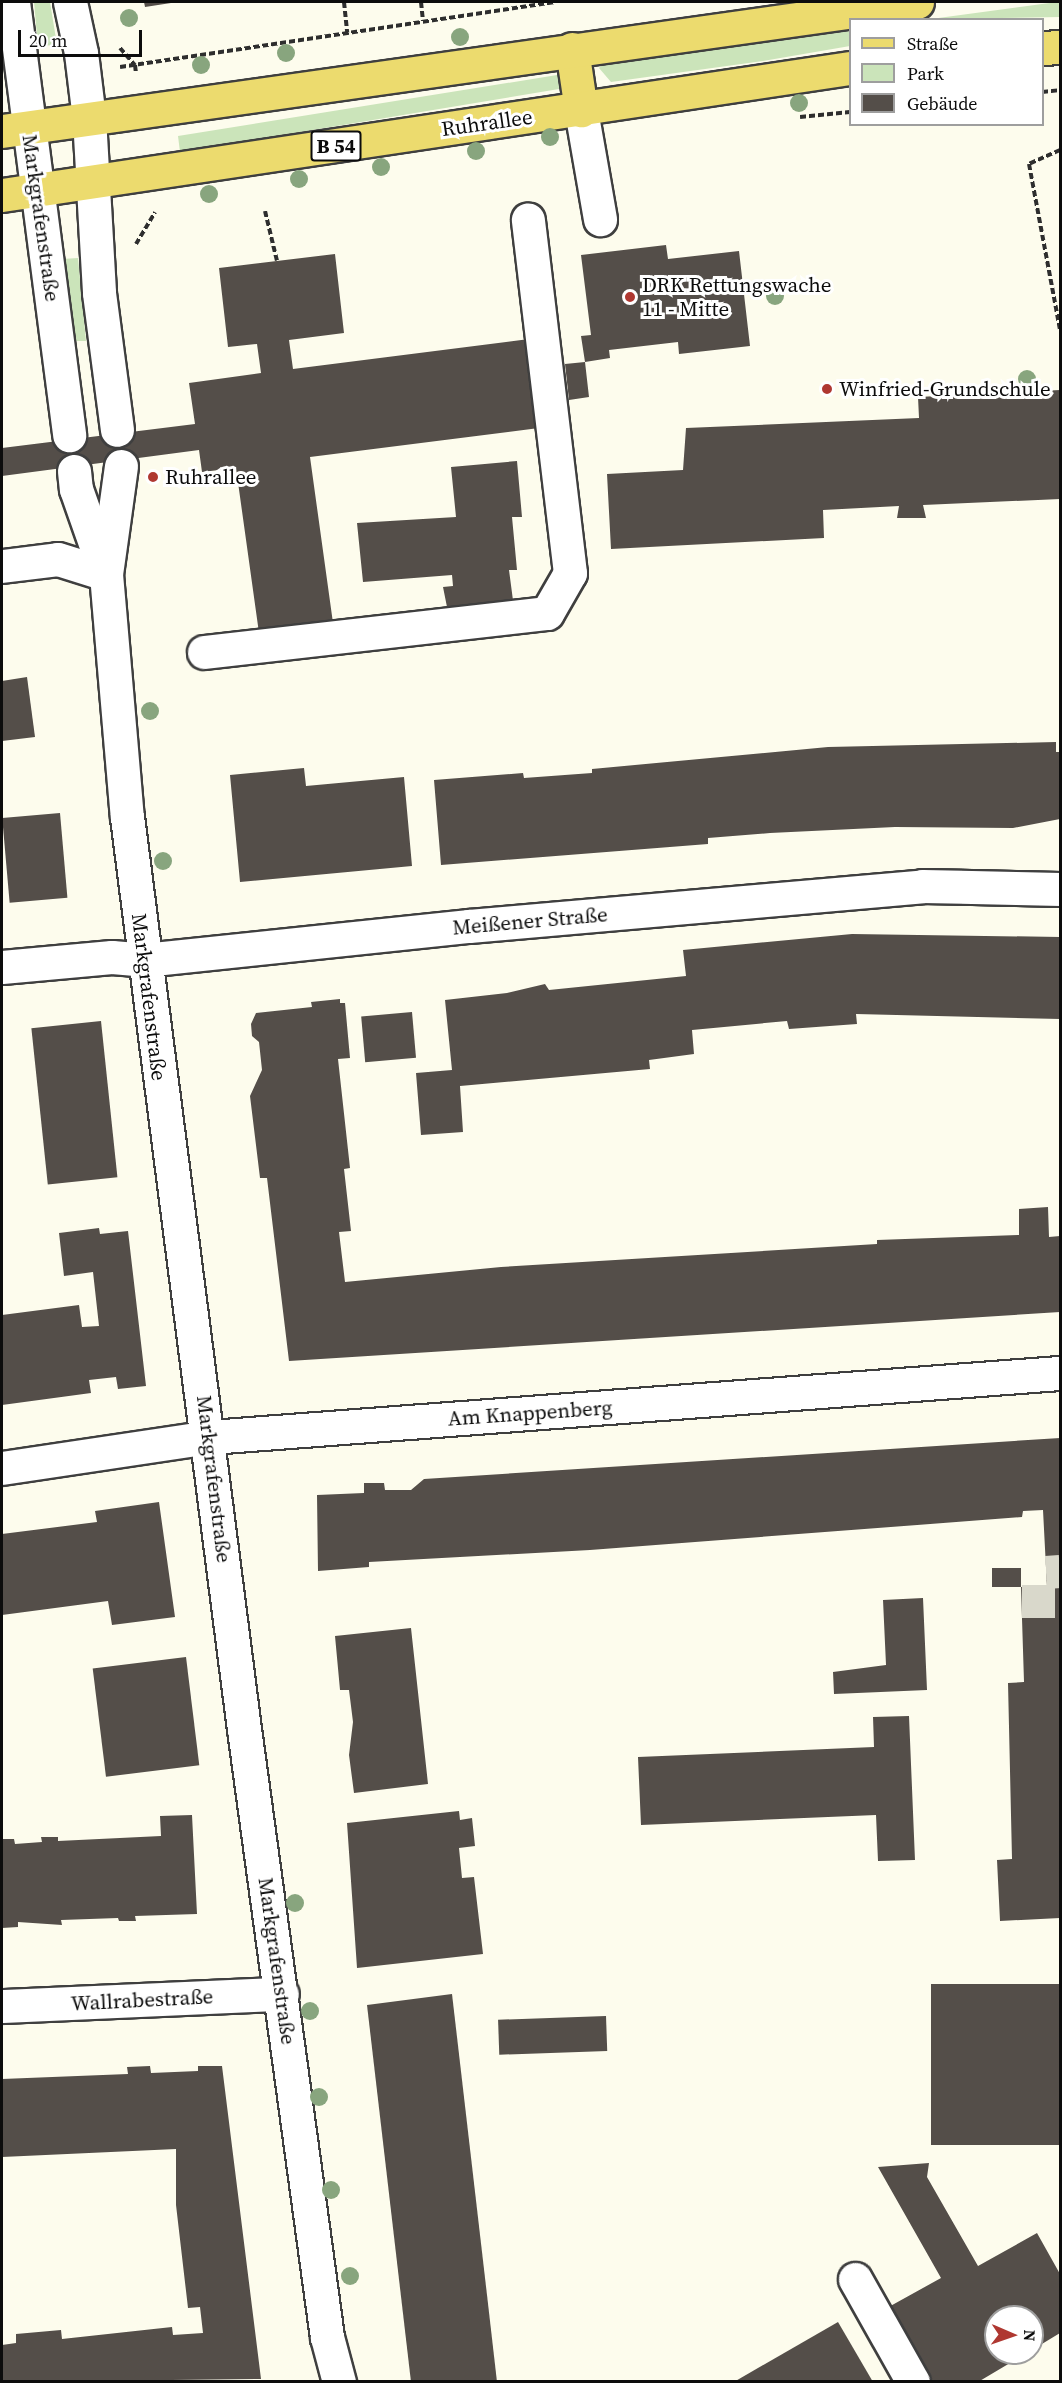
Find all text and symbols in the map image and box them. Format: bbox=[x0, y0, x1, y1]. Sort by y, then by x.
scale bar bbox=[21, 18, 146, 56]
legend bbox=[849, 18, 1044, 126]
text: 20 m bbox=[29, 28, 67, 53]
text: Straße bbox=[907, 31, 958, 56]
text: Park bbox=[907, 61, 944, 86]
text: Gebäude bbox=[907, 91, 978, 116]
street label: Ruhrallee bbox=[440, 104, 534, 142]
road number: B 54 bbox=[310, 129, 362, 163]
street label: Markgrafenstraße bbox=[17, 133, 65, 303]
place label: DRK Rettungswache 11 - Mitte bbox=[642, 272, 832, 322]
marker: DRK Rettungswache 11 - Mitte bbox=[623, 290, 637, 304]
place label: Winfried-Grundschule bbox=[839, 376, 1051, 402]
marker: Winfried-Grundschule bbox=[820, 382, 834, 396]
place label: Ruhrallee bbox=[165, 464, 257, 490]
marker: Ruhrallee bbox=[146, 470, 160, 484]
street label: Meißener Straße bbox=[451, 902, 609, 940]
street label: Markgrafenstraße bbox=[126, 912, 172, 1082]
street label: Markgrafenstraße bbox=[191, 1394, 237, 1564]
street label: Am Knappenberg bbox=[447, 1395, 613, 1431]
street label: Markgrafenstraße bbox=[253, 1876, 301, 2046]
street label: Wallrabestraße bbox=[70, 1984, 214, 2016]
north arrow bbox=[984, 2305, 1044, 2365]
text: N bbox=[1019, 2329, 1041, 2342]

